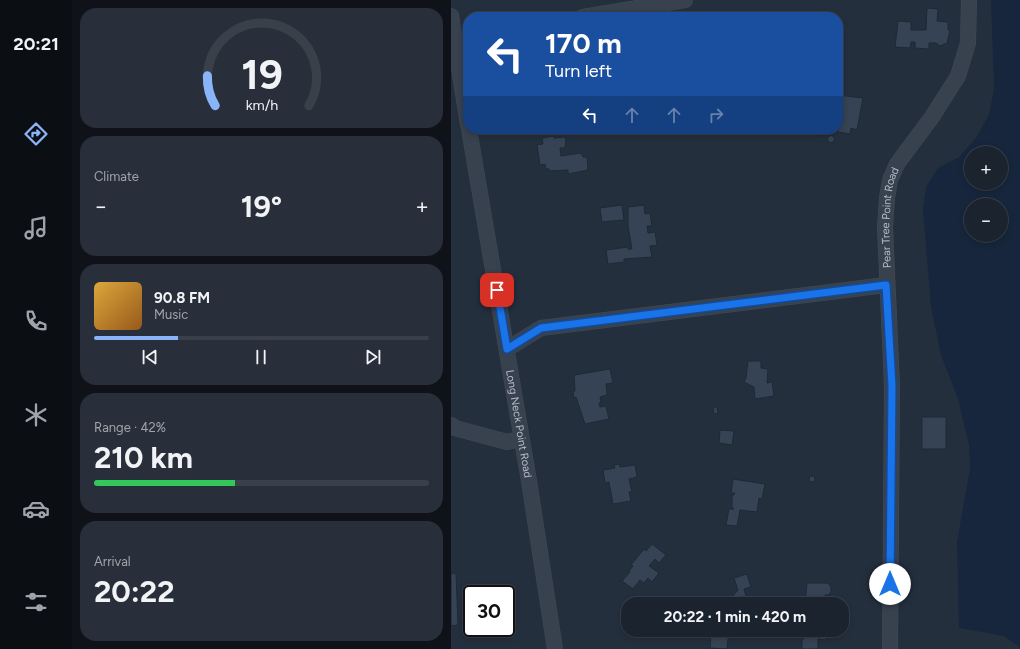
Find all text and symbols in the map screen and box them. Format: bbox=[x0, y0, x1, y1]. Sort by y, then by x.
text: 170 m bbox=[545, 26, 622, 60]
icon: left bbox=[479, 28, 531, 80]
text: 20:21 bbox=[13, 33, 59, 55]
text: 19 bbox=[241, 49, 282, 99]
text: Turn left bbox=[545, 60, 612, 82]
text: km/h bbox=[245, 96, 278, 114]
icon: left bbox=[579, 104, 601, 126]
icon: ahead bbox=[621, 104, 643, 126]
icon: ahead bbox=[663, 104, 685, 126]
icon: right bbox=[705, 104, 727, 126]
icon: directions bbox=[22, 120, 50, 148]
map controls bbox=[964, 146, 1008, 242]
button: + bbox=[964, 146, 1008, 190]
street label: Pear Tree Point Road bbox=[878, 165, 901, 268]
text: Climate bbox=[94, 169, 139, 184]
text: 19° bbox=[241, 188, 282, 225]
text: − bbox=[94, 193, 108, 220]
text: + bbox=[415, 193, 429, 220]
button: − bbox=[964, 198, 1008, 242]
icon: music bbox=[22, 214, 50, 242]
pin bbox=[480, 273, 514, 307]
icon: arrive bbox=[486, 279, 508, 301]
text: 90.8 FM bbox=[154, 289, 210, 307]
icon: phone bbox=[22, 307, 50, 335]
text: Music bbox=[154, 307, 188, 322]
icon: previous bbox=[139, 346, 161, 368]
icon: pause bbox=[250, 346, 272, 368]
icon: next bbox=[362, 346, 384, 368]
street label: Long Neck Point Road bbox=[504, 369, 535, 479]
icon: climate bbox=[22, 401, 50, 429]
text: Range · 42% bbox=[94, 420, 166, 435]
text: 210 km bbox=[94, 439, 193, 476]
icon: car bbox=[22, 495, 50, 523]
text: Arrival bbox=[94, 554, 131, 569]
position arrow bbox=[869, 563, 911, 605]
text: 20:22 bbox=[94, 573, 175, 610]
speed limit sign: 30 bbox=[463, 585, 515, 637]
icon: filters bbox=[22, 588, 50, 616]
text: 20:22 · 1 min · 420 m bbox=[664, 608, 806, 626]

